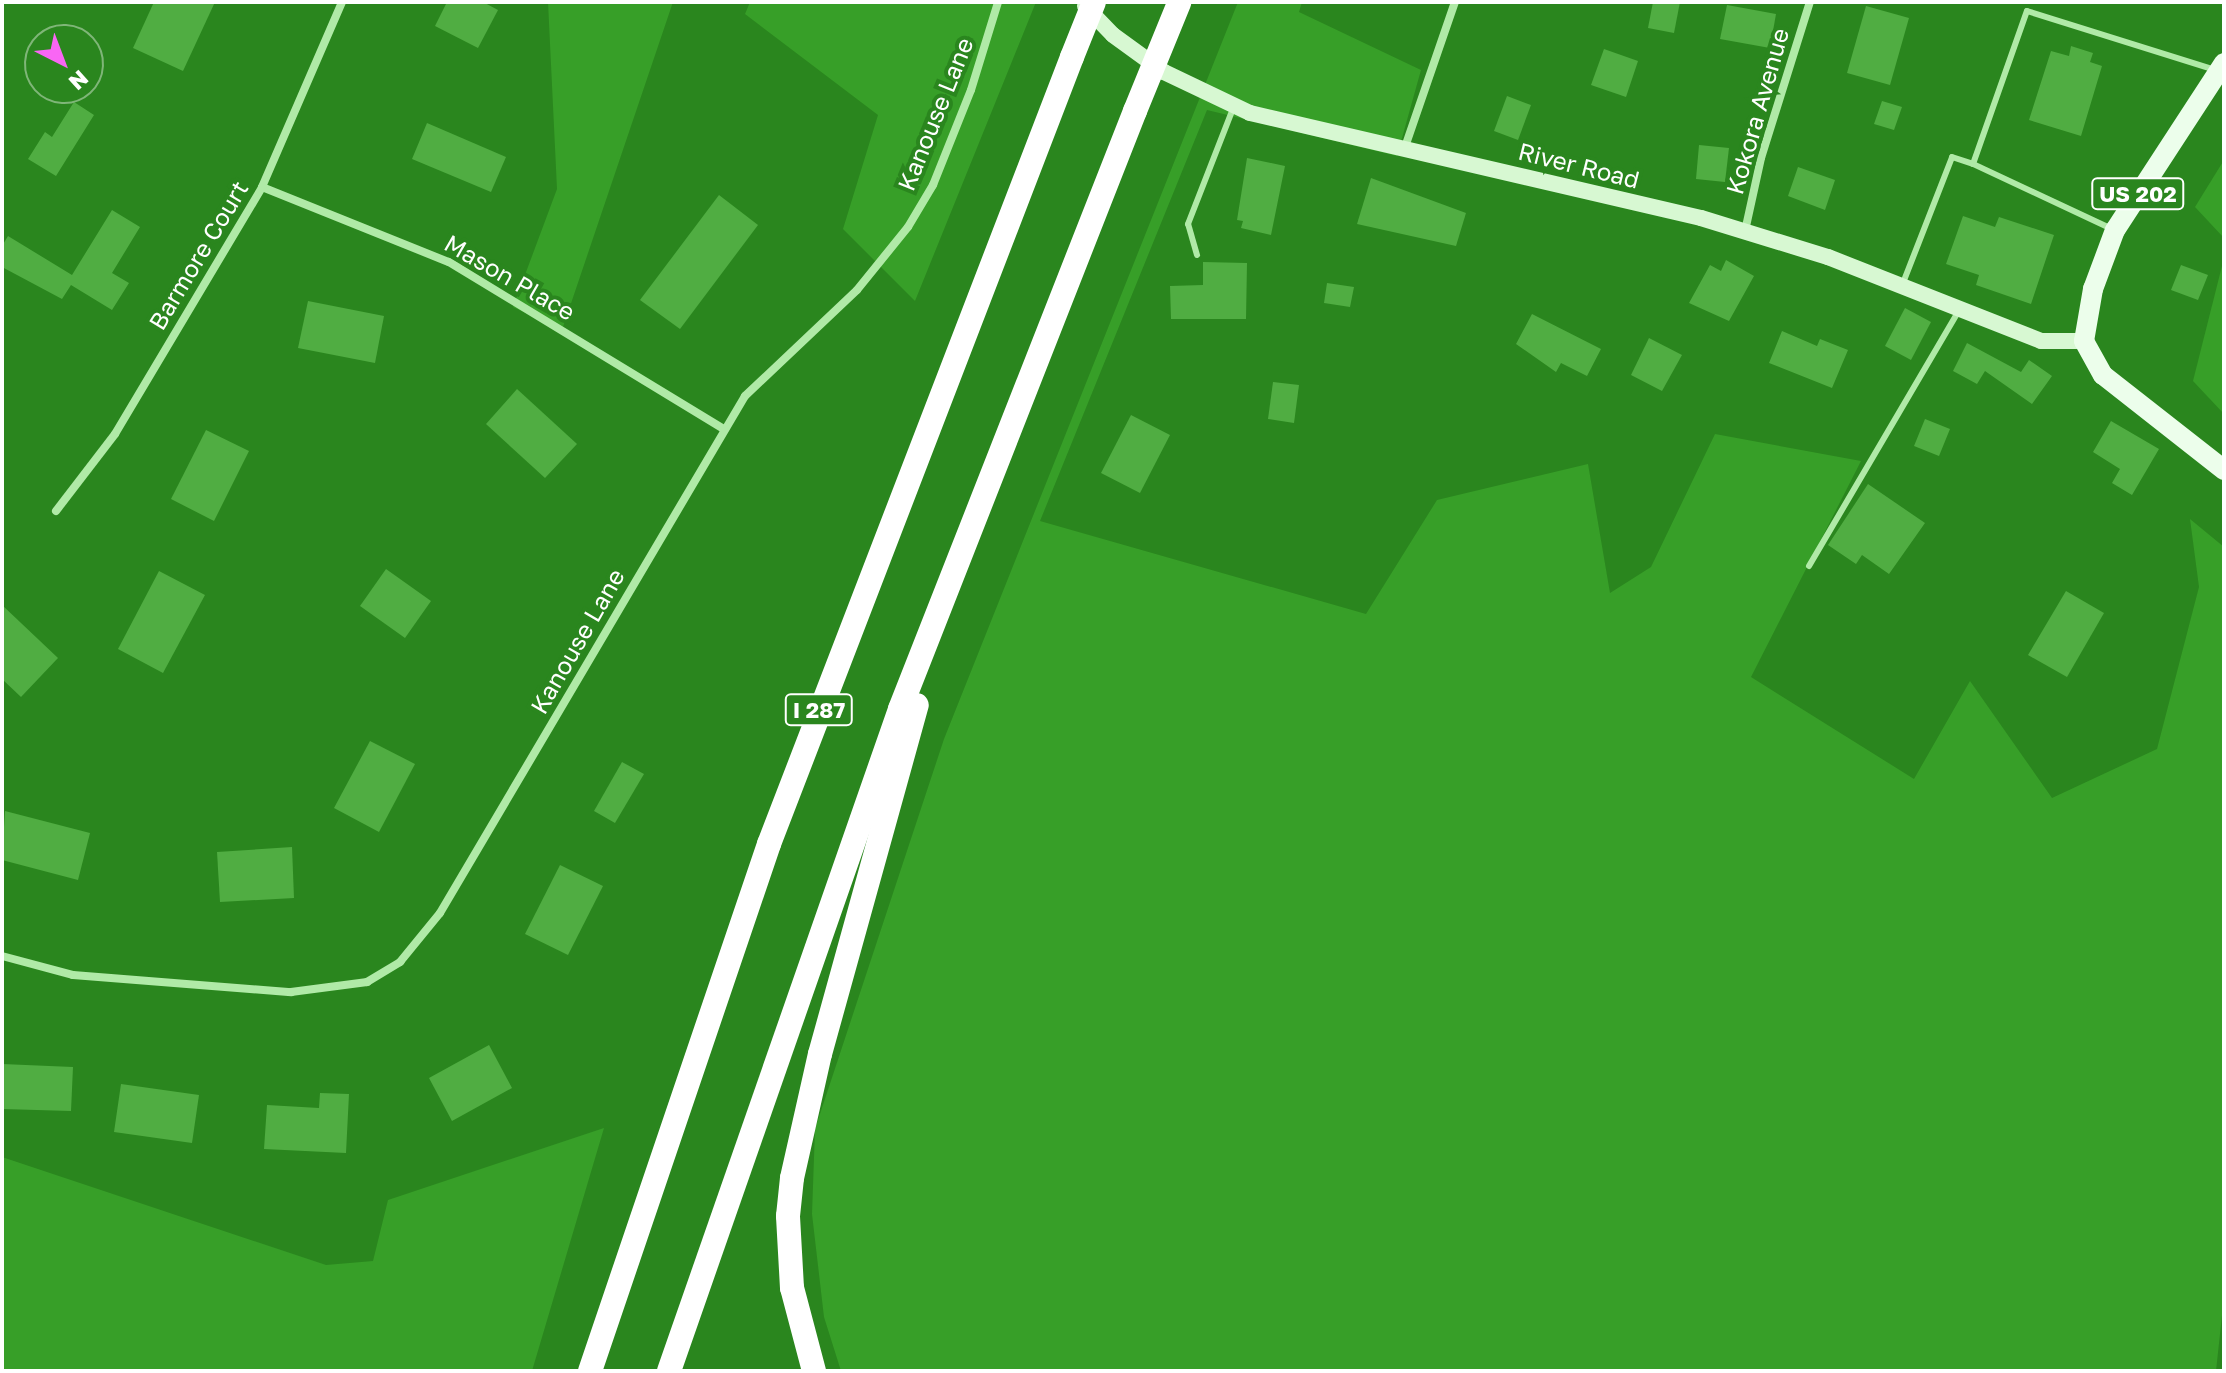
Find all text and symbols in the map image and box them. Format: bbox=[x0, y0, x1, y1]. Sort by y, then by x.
north arrow bbox=[24, 24, 104, 104]
street label: Kokora Avenue bbox=[1720, 25, 1794, 197]
street label: Kanouse Lane bbox=[891, 33, 979, 195]
text: N bbox=[64, 65, 94, 96]
street label: River Road bbox=[1515, 136, 1643, 194]
street label: Barmore Court bbox=[142, 175, 254, 335]
road number: US 202 bbox=[2090, 176, 2186, 212]
street label: Mason Place bbox=[440, 228, 580, 326]
street label: Kanouse Lane bbox=[524, 563, 630, 719]
road number: I 287 bbox=[783, 692, 855, 728]

